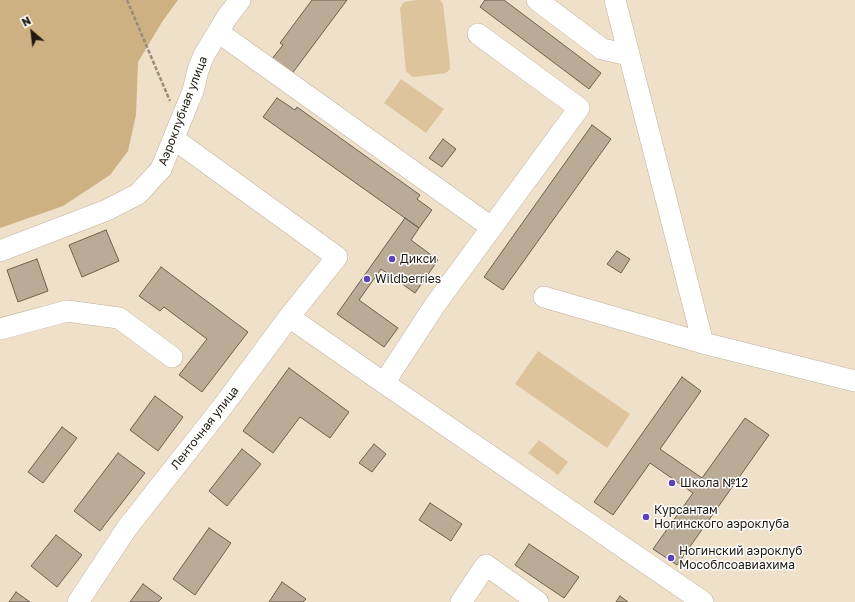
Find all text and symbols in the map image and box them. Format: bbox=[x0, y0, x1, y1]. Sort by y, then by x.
north arrow bbox=[12, 12, 52, 52]
text: N bbox=[19, 13, 33, 29]
street label: Аэроклубная улица bbox=[155, 54, 211, 168]
place label: Дикси bbox=[400, 252, 437, 266]
marker: Дикси bbox=[387, 254, 397, 264]
place label: Wildberries bbox=[375, 272, 441, 286]
marker: Wildberries bbox=[362, 274, 372, 284]
street label: Ленточная улица bbox=[168, 384, 242, 472]
place label: Школа №12 bbox=[680, 476, 748, 490]
marker: Школа №12 bbox=[667, 478, 677, 488]
place label: Курсантам Ногинского аэроклуба bbox=[654, 503, 789, 531]
marker: Курсантам Ногинского аэроклуба bbox=[641, 512, 651, 522]
place label: Ногинский аэроклуб Мособлсоавиахима bbox=[679, 544, 802, 572]
marker: Ногинский аэроклуб Мособлсоавиахима bbox=[666, 553, 676, 563]

